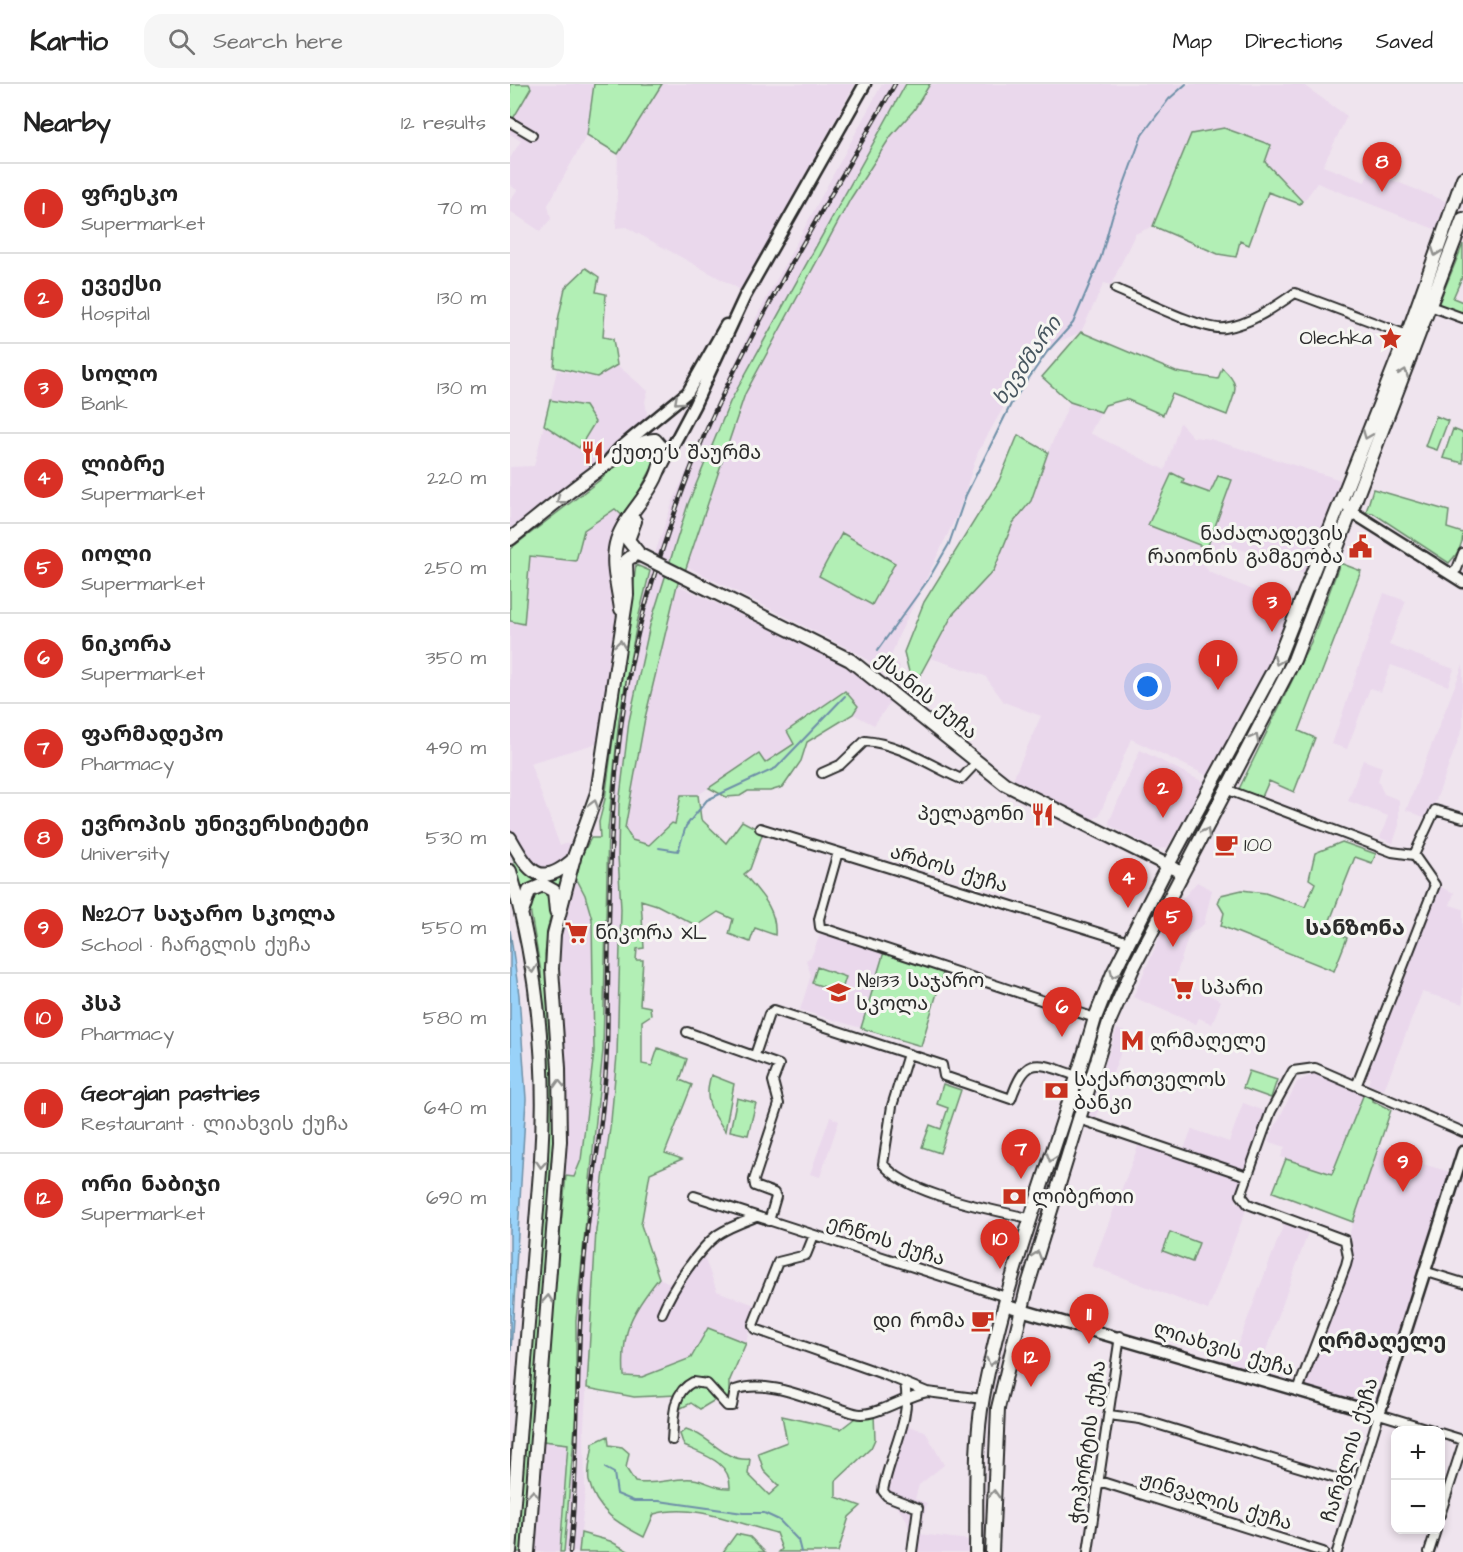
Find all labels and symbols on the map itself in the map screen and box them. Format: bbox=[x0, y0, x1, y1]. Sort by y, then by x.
pin: 8 bbox=[1362, 142, 1402, 192]
one-way arrow bbox=[1430, 247, 1443, 257]
water label: ხევძმარი bbox=[986, 310, 1069, 411]
place label: Olechka bbox=[1300, 324, 1372, 352]
place icon: Olechka bbox=[1377, 325, 1403, 351]
one-way arrow bbox=[1397, 368, 1410, 379]
one-way arrow bbox=[674, 394, 685, 405]
one-way arrow bbox=[1362, 429, 1374, 440]
place label: ქუთე'ს შაურმა bbox=[611, 439, 761, 467]
restaurant icon: ქუთე'ს შაურმა bbox=[580, 440, 606, 466]
one-way arrow bbox=[556, 492, 567, 503]
place label: ნაძალადევის რაიონის გამგეობა bbox=[1147, 520, 1343, 571]
public building icon: ნაძალადევის რაიონის გამგეობა bbox=[1348, 533, 1374, 559]
pin: 3 bbox=[1252, 582, 1292, 632]
one-way arrow bbox=[613, 640, 625, 649]
pin: 1 bbox=[1198, 640, 1238, 690]
street label: ქსანის ქუჩა bbox=[869, 646, 983, 746]
one-way arrow bbox=[1273, 655, 1285, 666]
your location bbox=[1133, 672, 1162, 701]
one-way arrow bbox=[1248, 734, 1259, 744]
pin: 2 bbox=[1144, 768, 1182, 818]
one-way arrow bbox=[587, 799, 599, 810]
place label: პელაგონი bbox=[918, 800, 1024, 828]
restaurant icon: პელაგონი bbox=[1029, 801, 1055, 827]
one-way arrow bbox=[1199, 827, 1210, 838]
place label: 100 bbox=[1244, 831, 1272, 859]
cafe icon: 100 bbox=[1213, 832, 1239, 858]
street label: არბოს ქუჩა bbox=[887, 838, 1011, 900]
pin: 4 bbox=[1108, 858, 1148, 908]
pin: 5 bbox=[1154, 898, 1192, 947]
district label: სანზონა bbox=[1305, 913, 1405, 944]
place label: ნიკორა XL bbox=[595, 919, 707, 947]
supermarket icon: ნიკორა XL bbox=[564, 920, 590, 946]
one-way arrow bbox=[525, 965, 537, 974]
place label: №133 საჯარო სკოლა bbox=[856, 967, 984, 1018]
one-way arrow bbox=[1109, 967, 1121, 978]
place label: სპარი bbox=[1201, 974, 1263, 1002]
supermarket icon: სპარი bbox=[1170, 975, 1196, 1001]
school or university icon: №133 საჯარო სკოლა bbox=[825, 979, 851, 1005]
pin: 6 bbox=[1042, 988, 1082, 1037]
place label: ღრმაღელე bbox=[1150, 1027, 1266, 1055]
metro station icon: ღრმაღელე bbox=[1119, 1028, 1145, 1054]
place label: საქართველოს ბანკი bbox=[1074, 1066, 1226, 1117]
bank icon: საქართველოს ბანკი bbox=[1043, 1078, 1069, 1104]
one-way arrow bbox=[553, 1079, 566, 1088]
pin: 7 bbox=[1002, 1130, 1040, 1179]
pin: 9 bbox=[1384, 1142, 1422, 1192]
one-way arrow bbox=[1046, 1152, 1058, 1163]
one-way arrow bbox=[535, 1159, 548, 1168]
place label: ლიბერთი bbox=[1032, 1183, 1134, 1211]
bank icon: ლიბერთი bbox=[1001, 1184, 1027, 1210]
street label: ერწოს ქუჩა bbox=[823, 1209, 949, 1273]
pin: 10 bbox=[980, 1220, 1020, 1269]
one-way arrow bbox=[1030, 1250, 1042, 1261]
pin: 11 bbox=[1070, 1294, 1108, 1344]
one-way arrow bbox=[541, 1295, 554, 1304]
place label: დი რომა bbox=[873, 1307, 965, 1335]
cafe icon: დი რომა bbox=[970, 1308, 996, 1334]
street label: ლიახვის ქუჩა bbox=[1150, 1314, 1298, 1384]
district label: ღრმაღელე bbox=[1318, 1327, 1446, 1356]
pin: 12 bbox=[1012, 1338, 1050, 1387]
one-way arrow bbox=[986, 1357, 999, 1367]
street label: ჭოპორტის ქუჩა bbox=[1063, 1358, 1113, 1526]
street label: ჩარგლის ქუჩა bbox=[1315, 1374, 1385, 1526]
street label: ჟინვალის ქუჩა bbox=[1136, 1465, 1296, 1537]
one-way arrow bbox=[526, 1489, 539, 1498]
one-way arrow bbox=[987, 1489, 1000, 1498]

